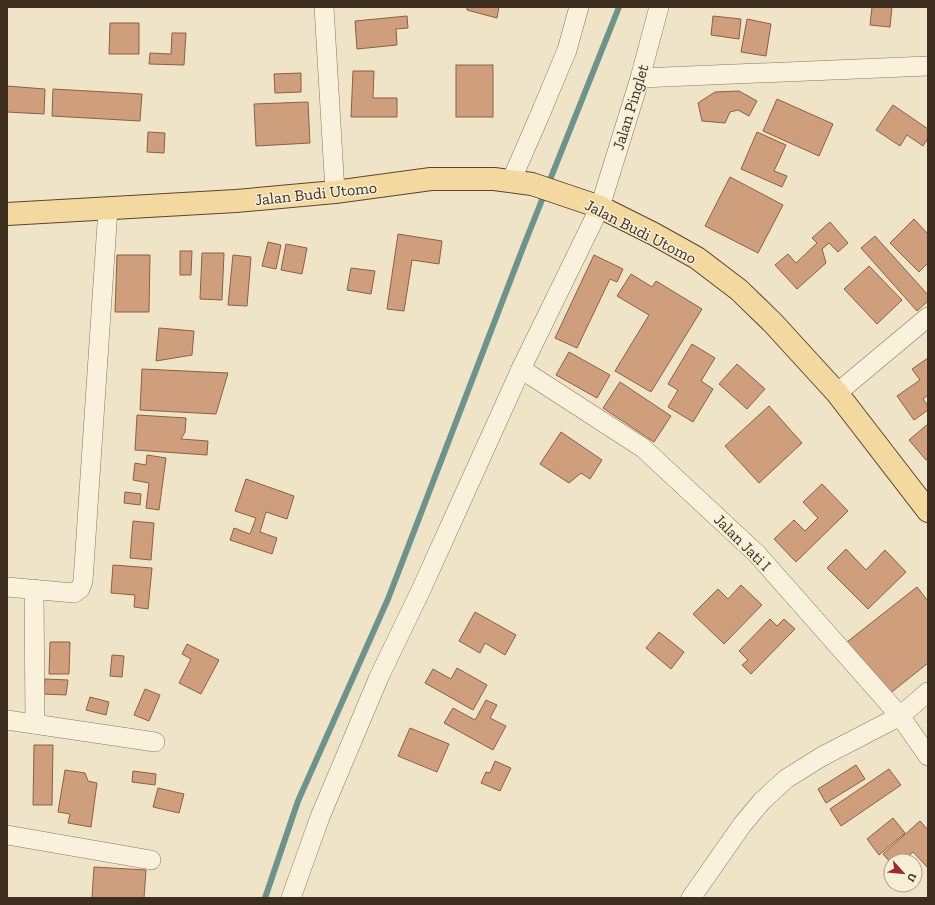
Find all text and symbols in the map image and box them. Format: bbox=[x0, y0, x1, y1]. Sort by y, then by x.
street label: Jalan Pinglet bbox=[608, 62, 653, 152]
street label: Jalan Budi Utomo bbox=[254, 178, 378, 209]
street label: Jalan Budi Utomo bbox=[582, 195, 700, 268]
street label: Jalan Jati I bbox=[710, 510, 775, 575]
north arrow bbox=[883, 853, 923, 893]
text: U bbox=[904, 871, 919, 884]

